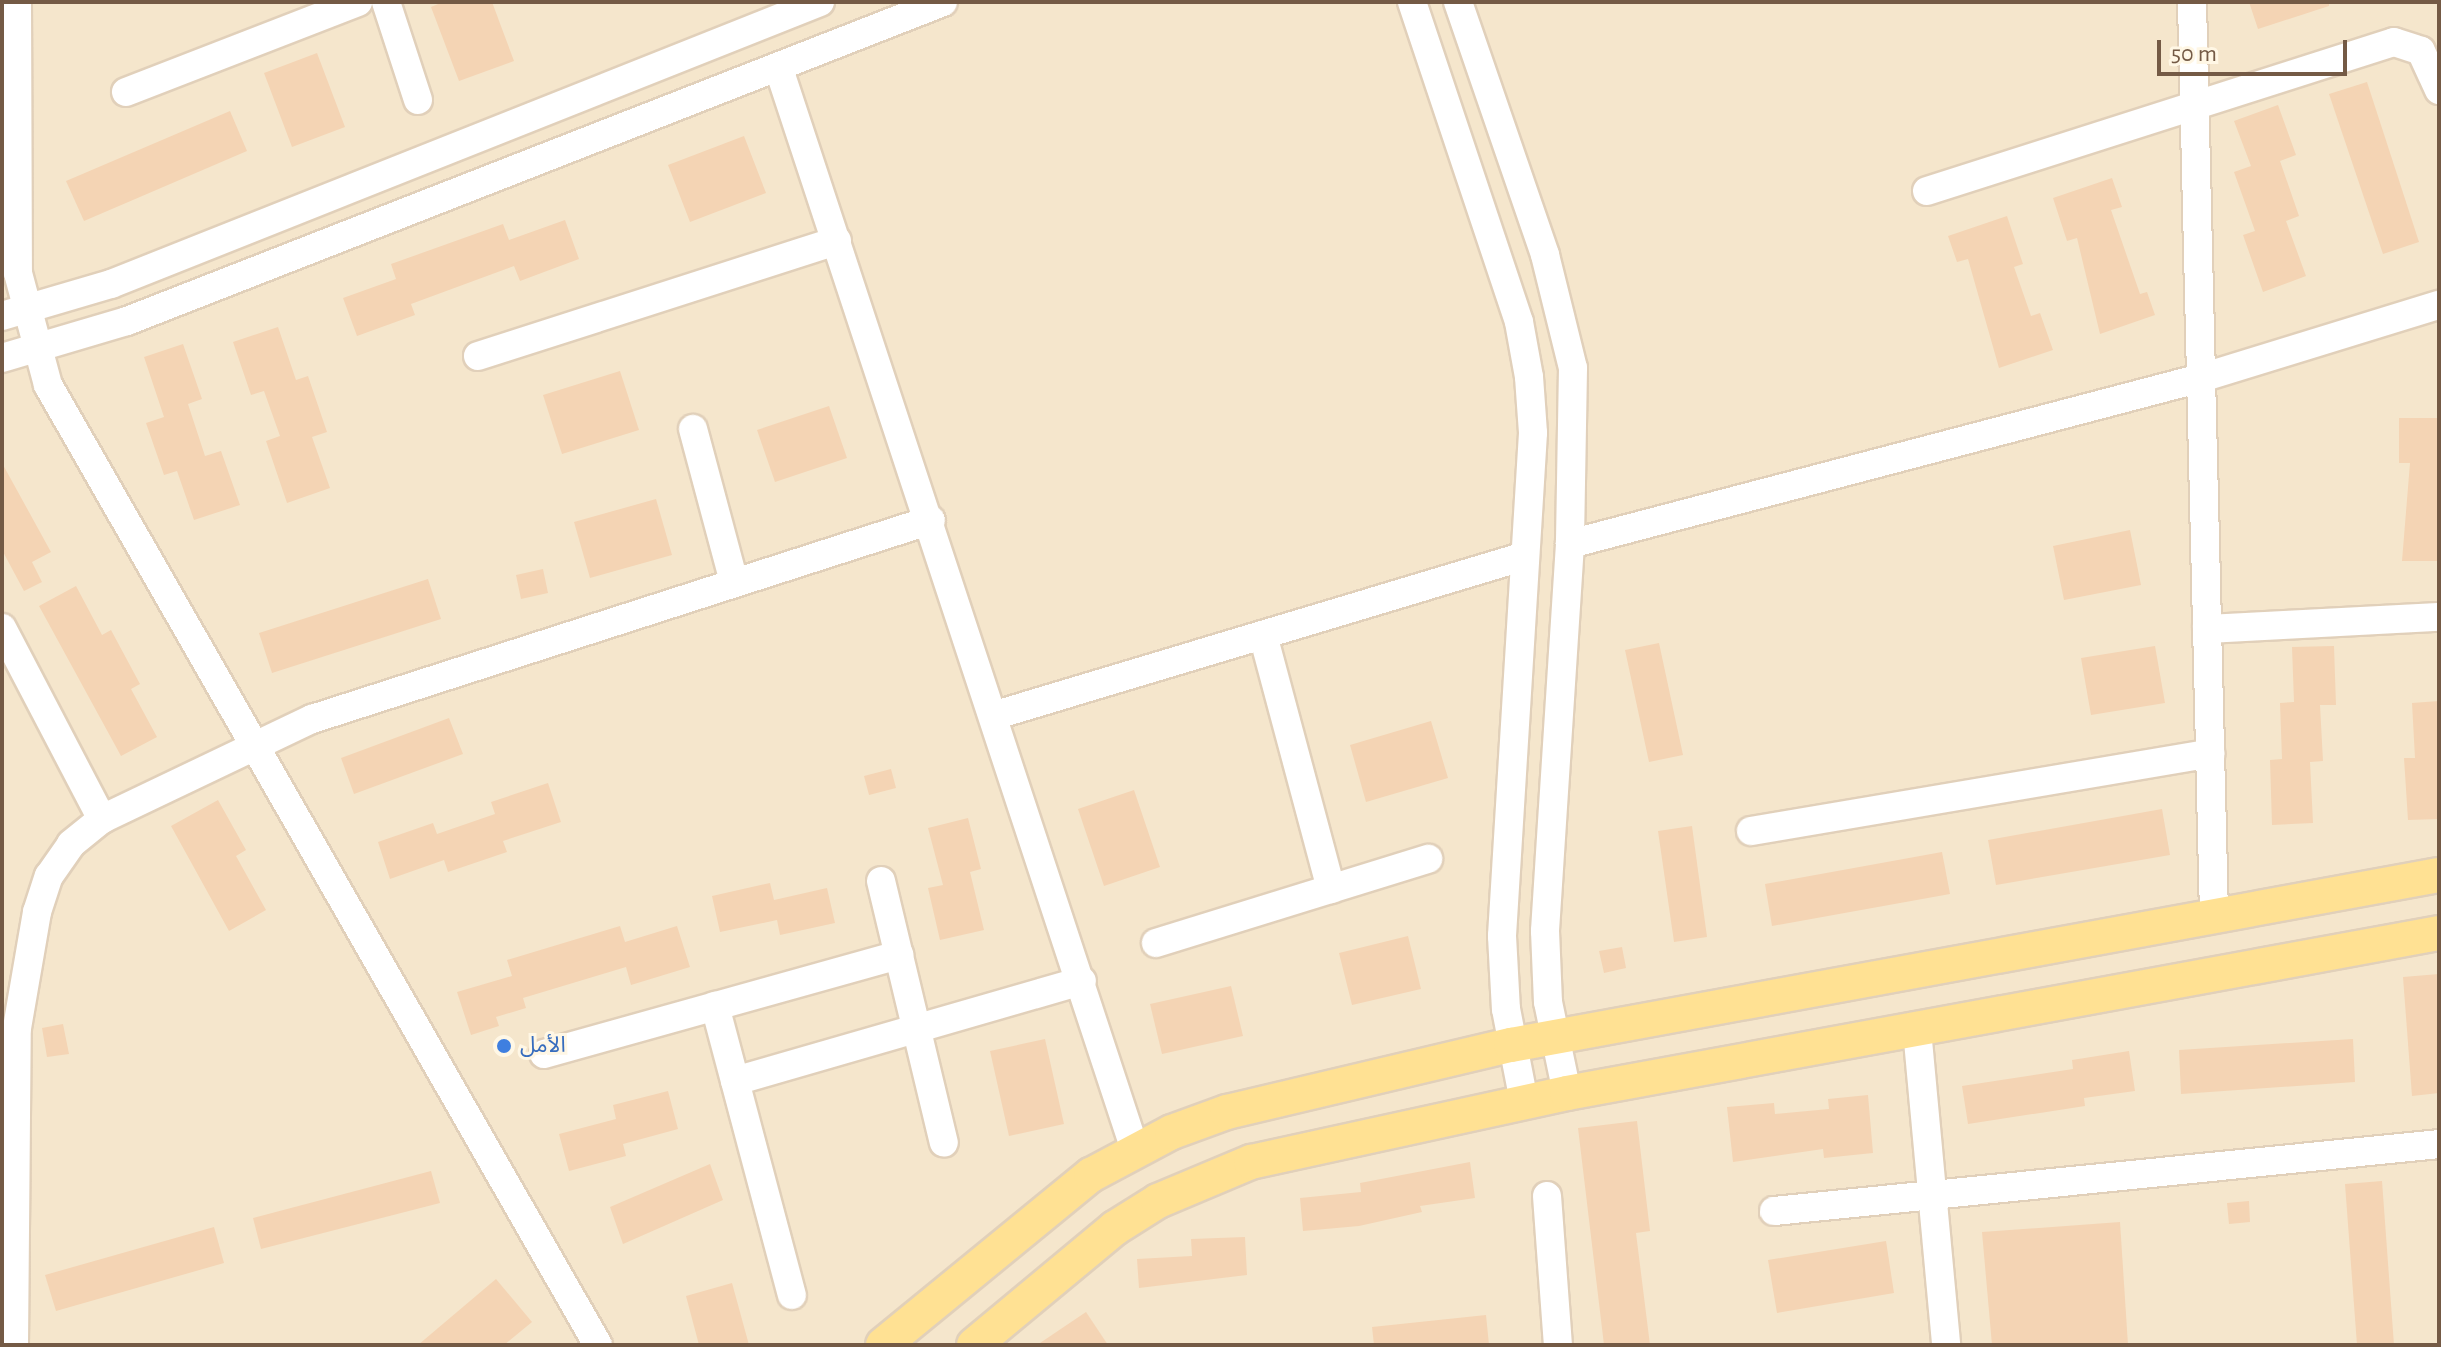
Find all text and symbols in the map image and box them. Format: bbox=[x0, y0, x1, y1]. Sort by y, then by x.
scale bar bbox=[2161, 24, 2351, 74]
text: 50 m bbox=[2171, 42, 2217, 66]
place label: الأمل bbox=[520, 1033, 566, 1059]
marker: الأمل bbox=[495, 1037, 513, 1055]

